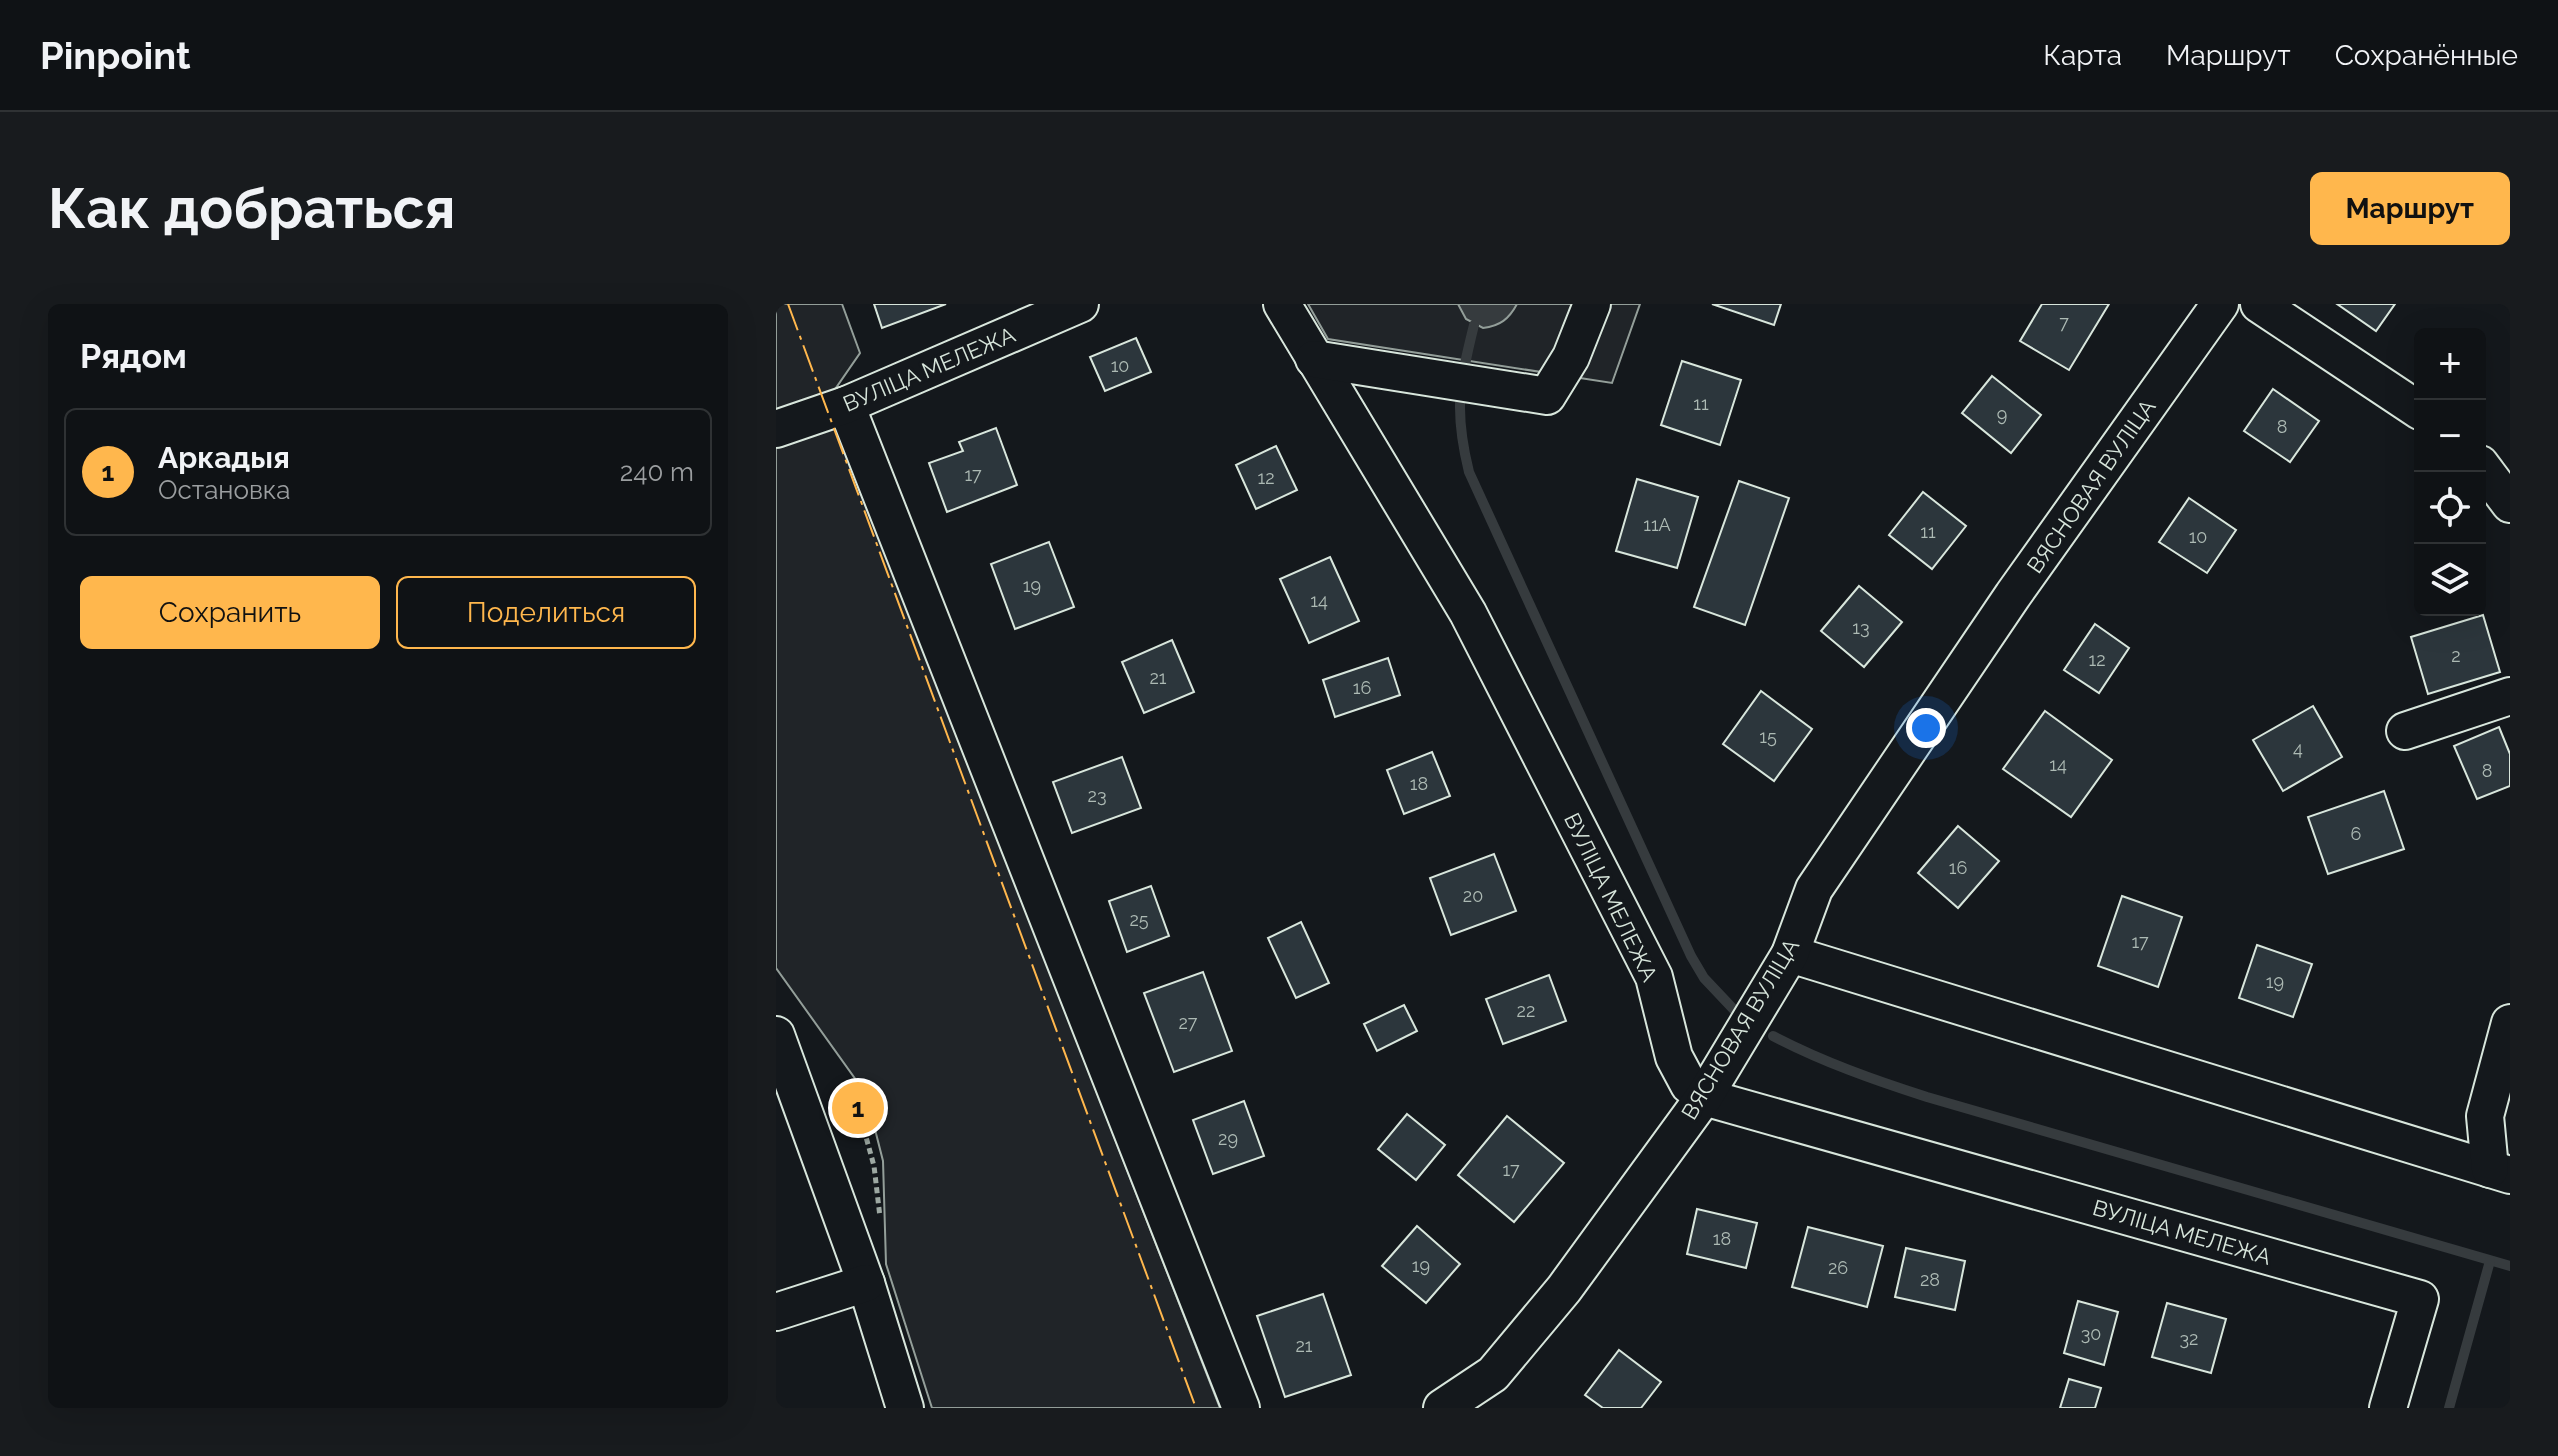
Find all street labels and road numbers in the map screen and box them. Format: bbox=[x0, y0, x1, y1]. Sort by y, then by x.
street label: ВУЛІЦА МЕЛЕЖА bbox=[839, 321, 1019, 417]
street label: ВЯСНОВАЯ ВУЛІЦА bbox=[2021, 394, 2161, 578]
street label: ВУЛІЦА МЕЛЕЖА bbox=[1559, 809, 1663, 986]
street label: ВЯСНОВАЯ ВУЛІЦА bbox=[1676, 934, 1804, 1124]
street label: ВУЛІЦА МЕЛЕЖА bbox=[2090, 1194, 2274, 1270]

